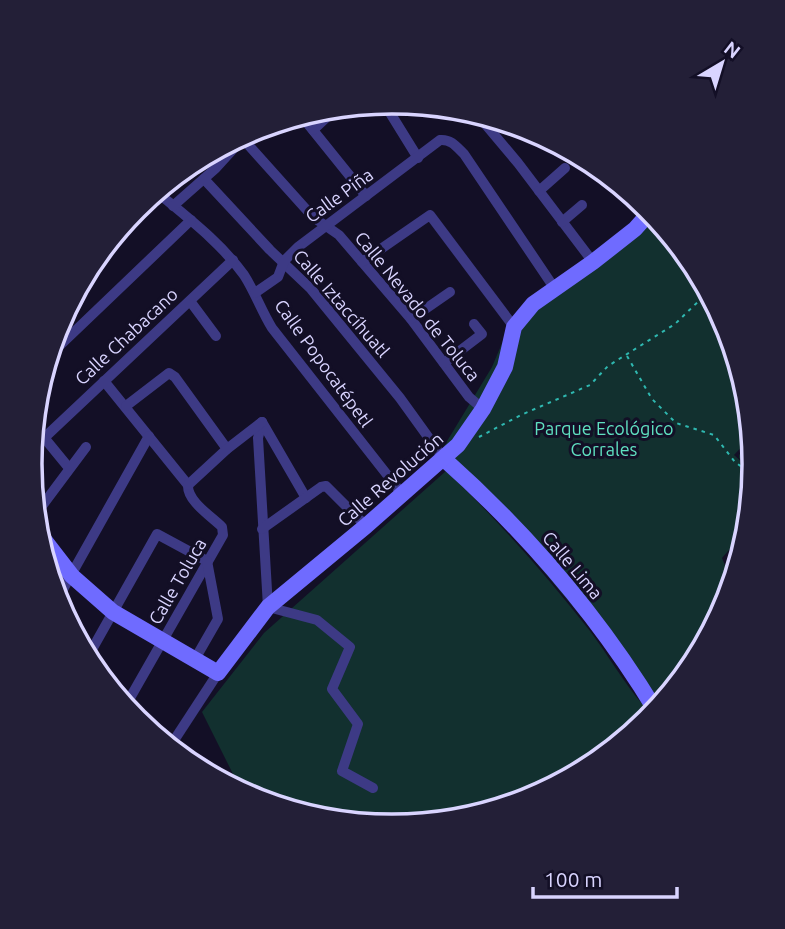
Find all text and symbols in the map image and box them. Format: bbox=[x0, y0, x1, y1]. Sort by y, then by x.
north arrow bbox=[687, 28, 757, 98]
text: N bbox=[720, 37, 745, 63]
street label: Calle Piña bbox=[301, 164, 377, 226]
street label: Calle Nevado de Toluca bbox=[352, 227, 484, 385]
street label: Calle Iztaccíhuatl bbox=[290, 245, 394, 361]
street label: Calle Chabacano bbox=[71, 283, 181, 389]
street label: Calle Popocatépetl bbox=[271, 295, 377, 431]
park label: Parque Ecológico Corrales bbox=[534, 418, 674, 459]
street label: Calle Revolución bbox=[333, 428, 447, 530]
street label: Calle Lima bbox=[539, 527, 607, 603]
street label: Calle Toluca bbox=[144, 534, 210, 628]
scale bar bbox=[533, 856, 676, 900]
text: 100 m bbox=[544, 867, 602, 891]

